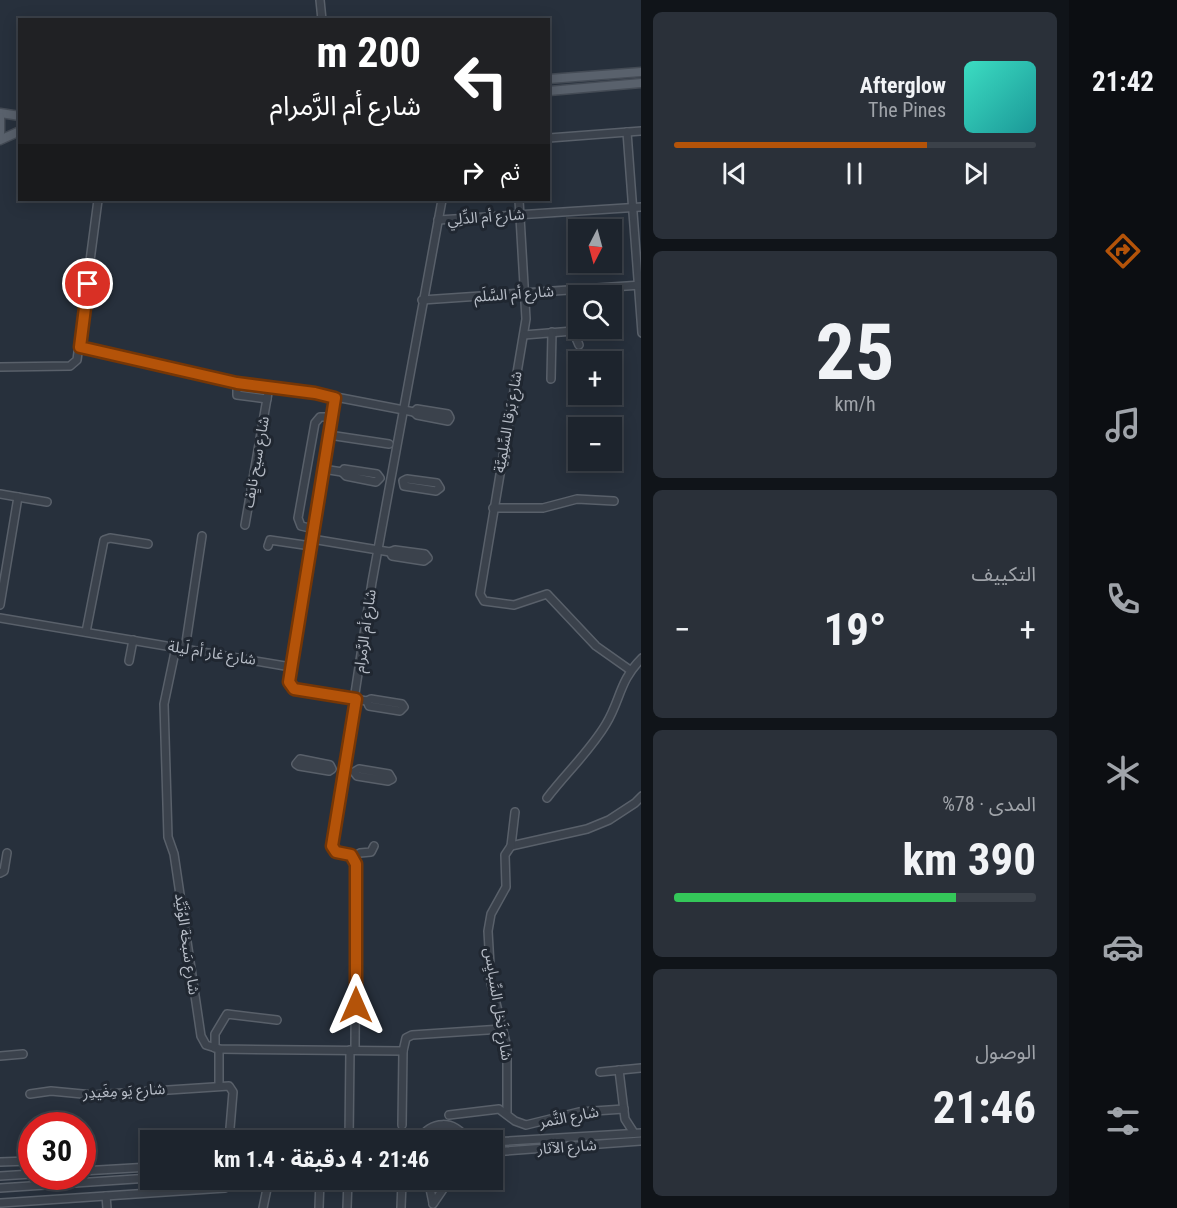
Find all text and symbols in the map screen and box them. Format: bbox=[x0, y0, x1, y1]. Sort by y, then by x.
text: 200 m bbox=[316, 28, 421, 77]
icon: left bbox=[442, 42, 520, 120]
text: 21:42 bbox=[1092, 66, 1154, 98]
text: Afterglow bbox=[860, 73, 946, 98]
text: شارع أم الرَّمرام bbox=[270, 90, 421, 122]
text: The Pines bbox=[868, 98, 946, 122]
icon: right bbox=[456, 156, 489, 189]
icon: previous bbox=[718, 157, 751, 190]
icon: pause bbox=[838, 157, 871, 190]
icon: next bbox=[959, 157, 992, 190]
text: ثم bbox=[501, 160, 520, 185]
street label: شارع أم الدِّلِي bbox=[447, 205, 526, 232]
north arrow bbox=[568, 219, 622, 273]
map controls bbox=[568, 219, 622, 471]
icon: directions bbox=[1102, 230, 1144, 272]
pin bbox=[62, 258, 113, 309]
icon: arrive bbox=[71, 267, 104, 300]
street label: شارع أم السَّلَم bbox=[473, 281, 555, 309]
button: search bbox=[568, 285, 622, 339]
text: 25 bbox=[816, 307, 894, 398]
button: + bbox=[568, 351, 622, 405]
street label: شارع بَرقا السِّلِمِيَّة bbox=[490, 369, 529, 475]
text: km/h bbox=[834, 392, 876, 416]
icon: music bbox=[1102, 404, 1144, 446]
street label: شارع سيح نايِف bbox=[239, 415, 276, 510]
button: − bbox=[568, 417, 622, 471]
text: التكييف bbox=[972, 562, 1036, 586]
icon: phone bbox=[1102, 578, 1144, 620]
street label: شارع أم الرَّمرام bbox=[350, 588, 383, 674]
text: 19° bbox=[824, 603, 887, 656]
text: − bbox=[674, 610, 691, 649]
text: + bbox=[1020, 610, 1036, 649]
street label: شارع غار أم لَيلة bbox=[166, 636, 258, 672]
icon: climate bbox=[1102, 752, 1144, 794]
text: المدى · 78% bbox=[942, 792, 1036, 816]
text: 390 km bbox=[903, 833, 1036, 886]
street label: شارع سَبخة الوُتَيِّد bbox=[168, 892, 203, 997]
icon: car bbox=[1102, 926, 1144, 968]
street label: شارع نَخل السِّبايِس bbox=[477, 946, 516, 1062]
position arrow bbox=[324, 973, 388, 1037]
text: الوصول bbox=[975, 1040, 1036, 1064]
street label: شارع يَو مِغَيدِر bbox=[81, 1080, 166, 1105]
text: 21:46 bbox=[933, 1081, 1036, 1134]
icon: filters bbox=[1102, 1100, 1144, 1142]
street label: شارع التَّمر bbox=[537, 1102, 601, 1135]
speed limit sign: 30 bbox=[18, 1112, 96, 1190]
street label: شارع الآثار bbox=[536, 1136, 598, 1161]
text: 21:46 · 4 دقيقة · 1.4 km bbox=[214, 1147, 429, 1172]

